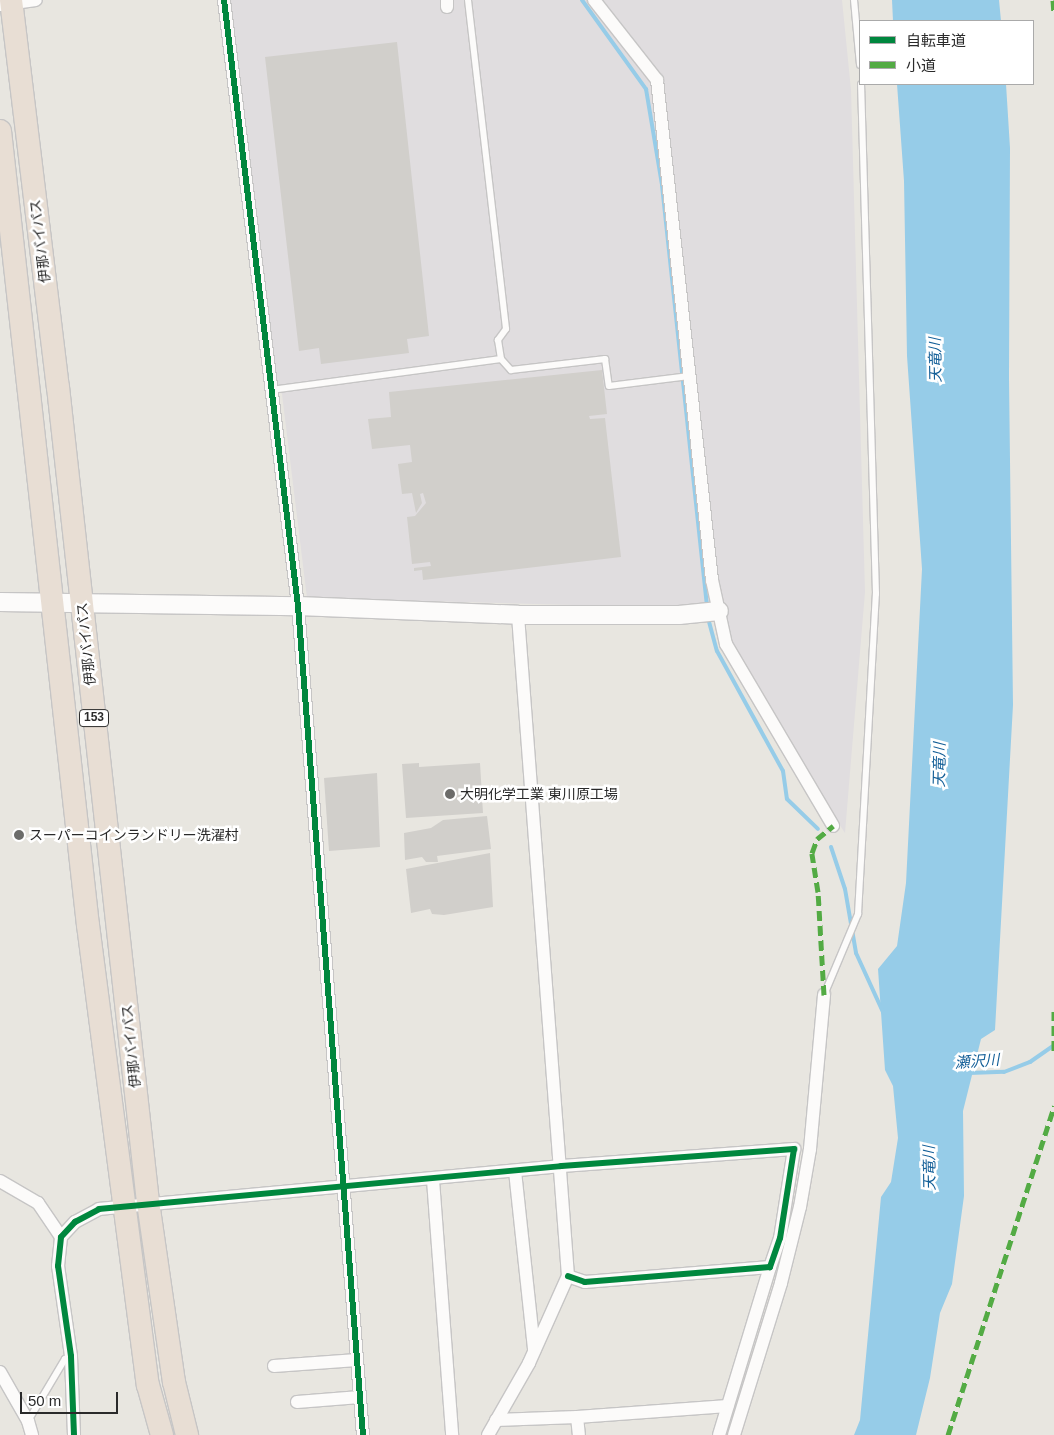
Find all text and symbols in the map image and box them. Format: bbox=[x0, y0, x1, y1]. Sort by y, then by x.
legend bbox=[859, 20, 1034, 85]
text: 自転車道 bbox=[906, 32, 966, 49]
text: 小道 bbox=[906, 57, 936, 74]
street label: 伊那バイパス bbox=[27, 198, 53, 284]
water label: 天竜川 bbox=[926, 337, 944, 383]
street label: 伊那バイパス bbox=[73, 601, 99, 687]
road number: 153 bbox=[78, 708, 110, 728]
water label: 天竜川 bbox=[930, 742, 948, 788]
place label: 大明化学工業 東川原工場 bbox=[460, 786, 618, 802]
marker: 大明化学工業 東川原工場 bbox=[444, 788, 456, 800]
place label: スーパーコインランドリー洗濯村 bbox=[29, 827, 239, 843]
marker: スーパーコインランドリー洗濯村 bbox=[13, 829, 25, 841]
street label: 伊那バイパス bbox=[118, 1003, 144, 1089]
water label: 瀬沢川 bbox=[954, 1050, 1000, 1072]
water label: 天竜川 bbox=[920, 1145, 938, 1191]
scale bar bbox=[22, 1382, 120, 1414]
text: 50 m bbox=[28, 1392, 61, 1409]

